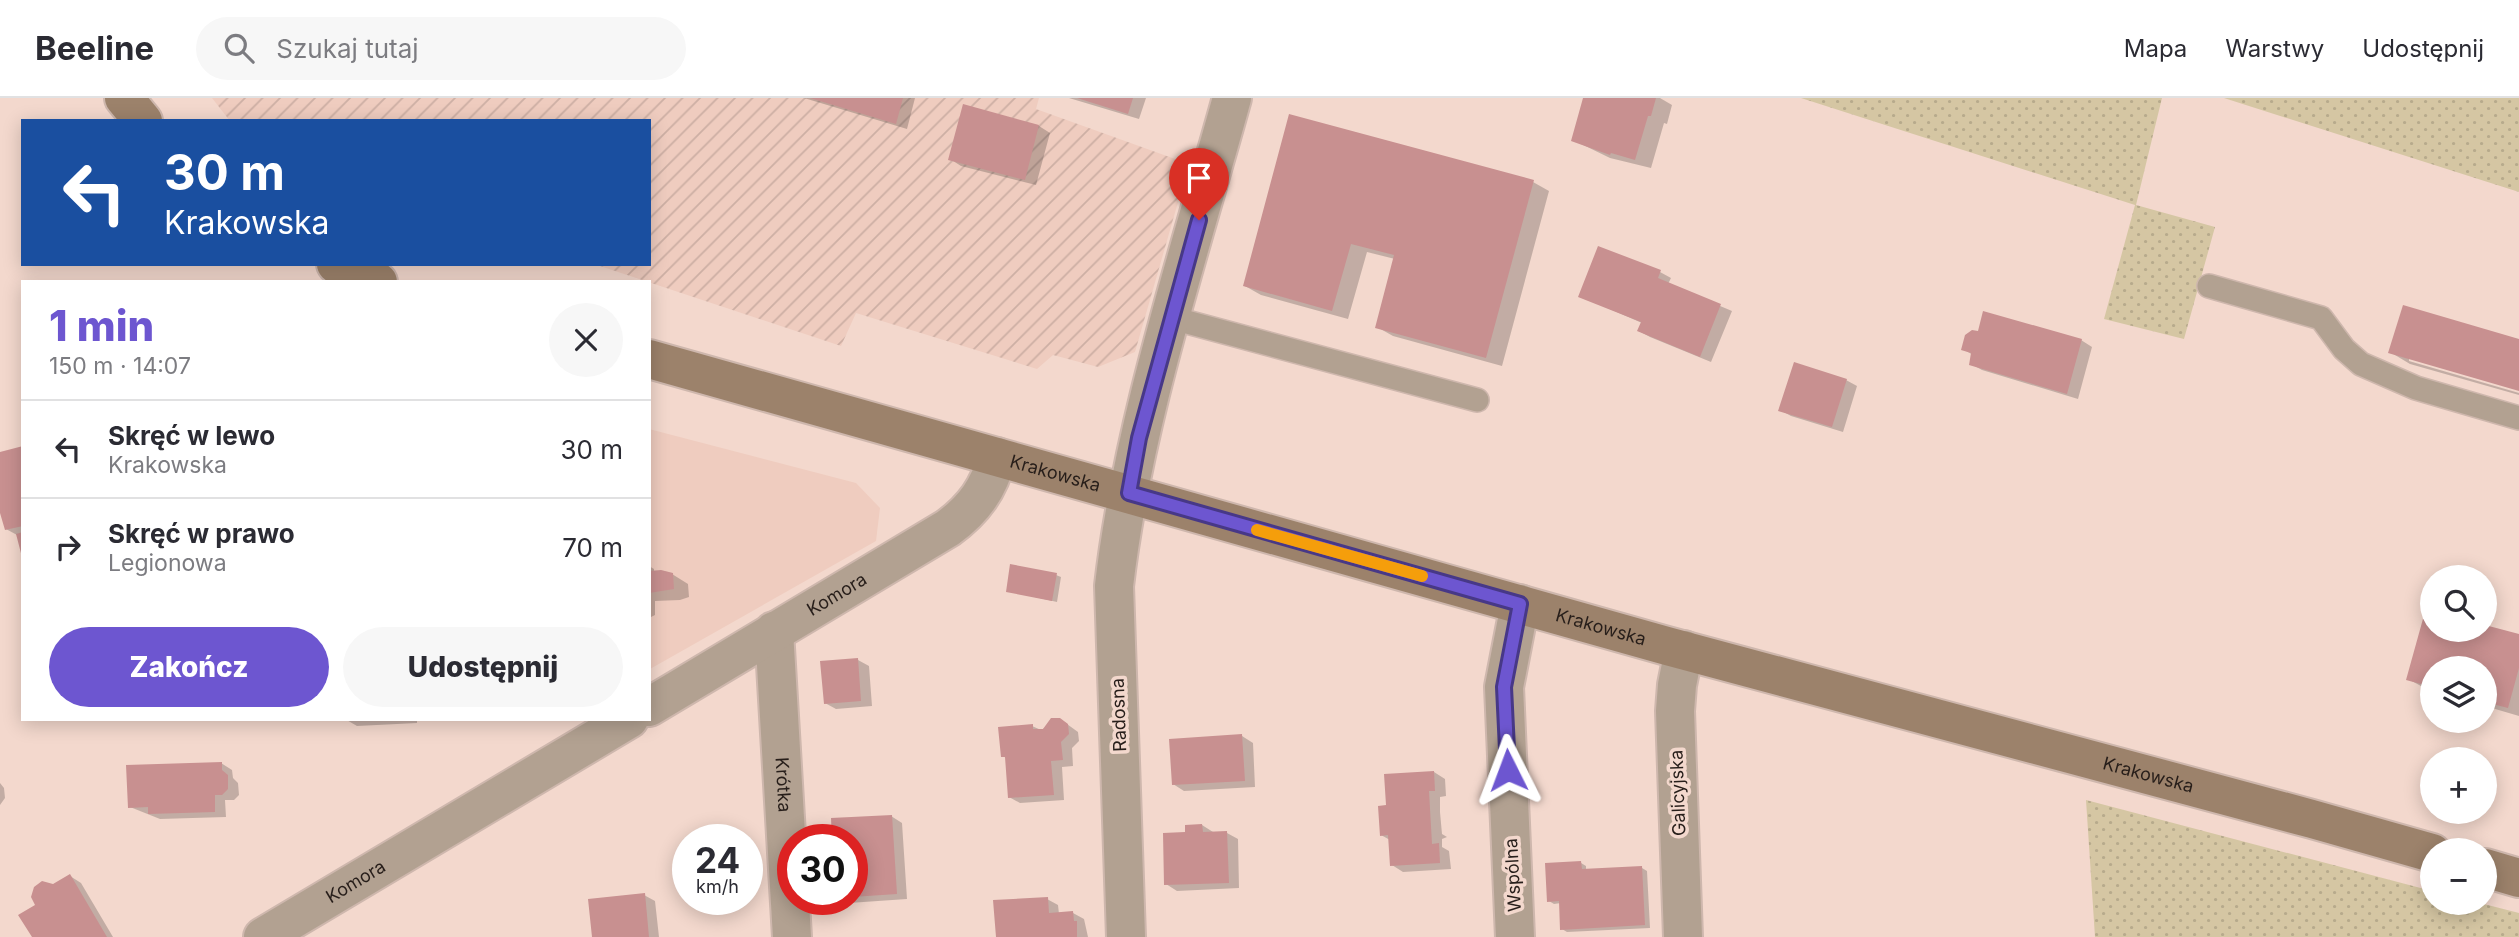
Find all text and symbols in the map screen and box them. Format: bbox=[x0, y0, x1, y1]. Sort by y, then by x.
search box bbox=[196, 17, 686, 80]
text: Beeline bbox=[35, 28, 154, 68]
icon: search bbox=[220, 29, 258, 67]
text: Szukaj tutaj bbox=[276, 33, 419, 64]
text: Mapa bbox=[2124, 34, 2187, 63]
text: Warstwy bbox=[2225, 34, 2324, 63]
text: Udostępnij bbox=[2362, 34, 2484, 63]
text: 30 m bbox=[164, 143, 285, 202]
icon: left bbox=[49, 147, 140, 238]
pin bbox=[1169, 148, 1229, 220]
icon: arrive bbox=[1180, 159, 1218, 197]
text: Krakowska bbox=[164, 203, 330, 242]
text: 1 min bbox=[49, 300, 154, 351]
button: close bbox=[549, 303, 623, 377]
text: 150 m · 14:07 bbox=[49, 352, 191, 380]
text: Skręć w lewo bbox=[108, 420, 275, 451]
icon: left bbox=[49, 430, 87, 468]
text: 30 m bbox=[560, 434, 623, 465]
street label: Krakowska bbox=[1008, 450, 1103, 496]
text: Krakowska bbox=[108, 451, 227, 479]
text: Skręć w prawo bbox=[108, 518, 295, 549]
icon: right bbox=[49, 528, 87, 566]
text: 70 m bbox=[562, 532, 623, 563]
text: Legionowa bbox=[108, 549, 227, 577]
map controls bbox=[2420, 565, 2497, 915]
button: search bbox=[2420, 565, 2497, 642]
street label: Komora bbox=[803, 568, 870, 620]
street label: Krakowska bbox=[1553, 604, 1649, 650]
button: Zakończ bbox=[49, 627, 329, 707]
button: Udostępnij bbox=[343, 627, 623, 707]
button: layers bbox=[2420, 656, 2497, 733]
street label: Radosna bbox=[1107, 678, 1130, 752]
position arrow bbox=[1471, 733, 1545, 807]
button: + bbox=[2420, 747, 2497, 824]
street label: Galicyjska bbox=[1666, 750, 1689, 836]
street label: Krakowska bbox=[2101, 752, 2196, 797]
street label: Krótka bbox=[771, 757, 796, 813]
speed limit sign: 30 bbox=[777, 824, 868, 915]
street label: Wspólna bbox=[1500, 838, 1525, 912]
button: − bbox=[2420, 838, 2497, 915]
text: 24 bbox=[695, 839, 740, 881]
street label: Komora bbox=[322, 855, 389, 907]
text: km/h bbox=[696, 876, 739, 897]

